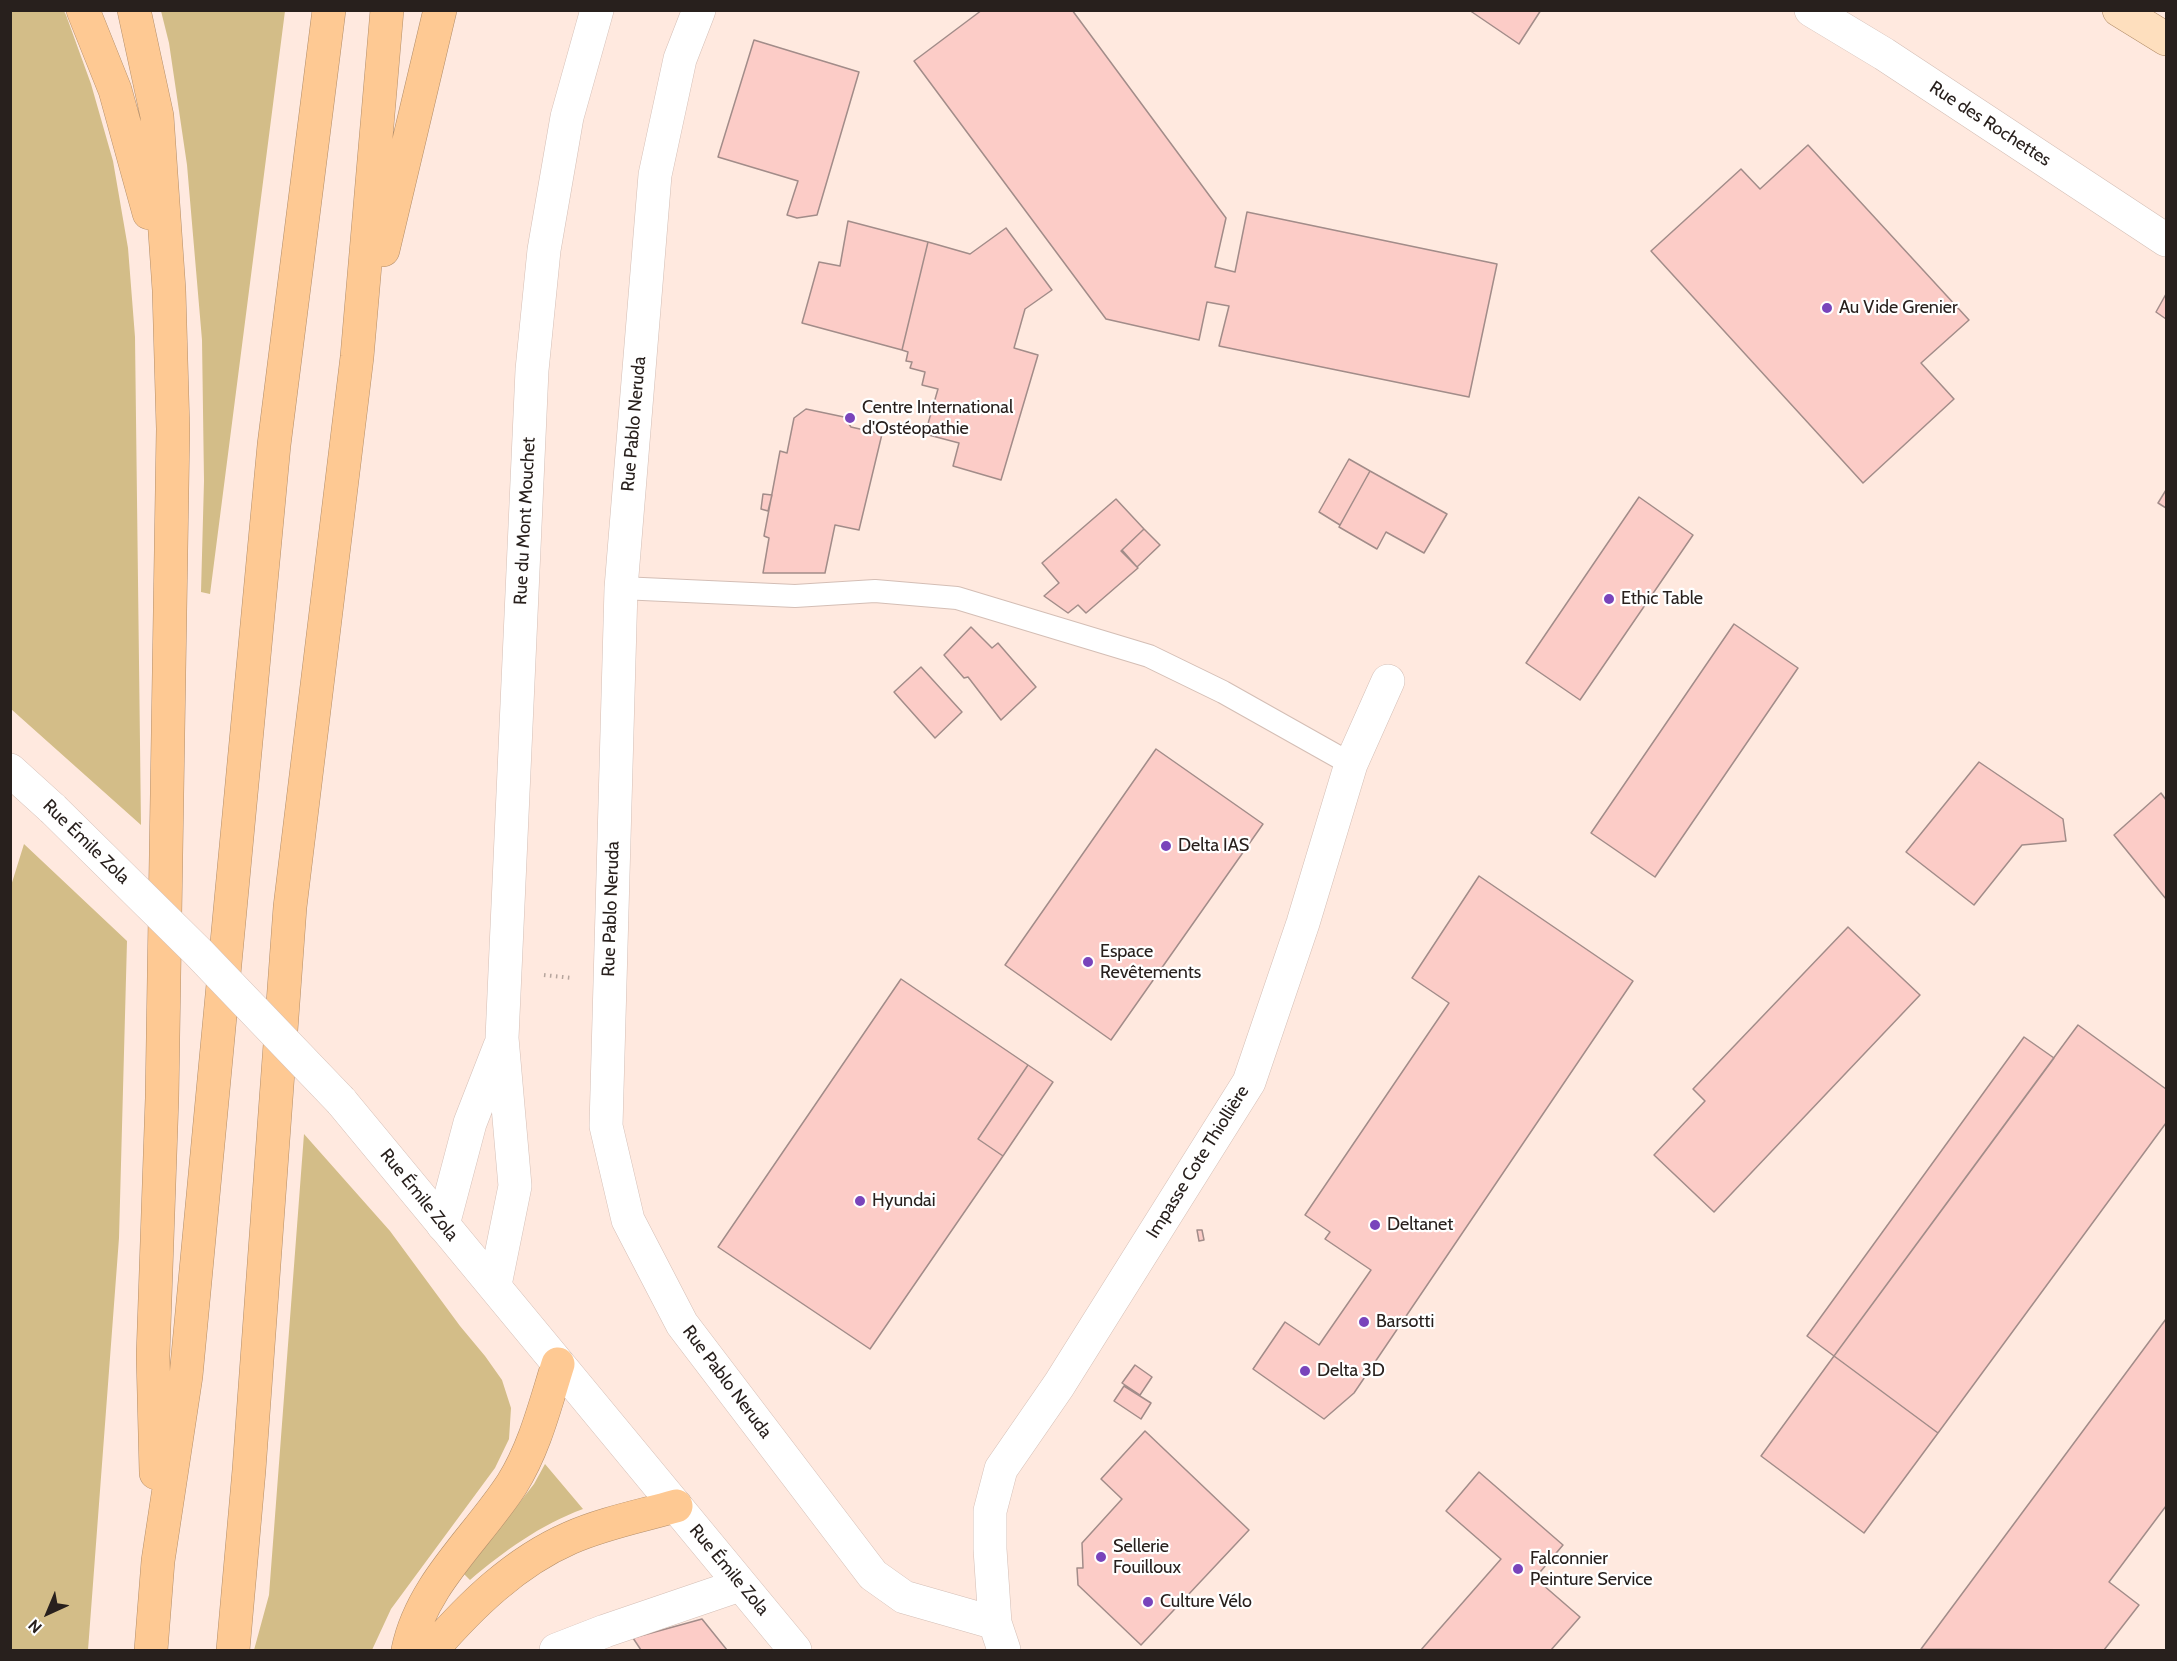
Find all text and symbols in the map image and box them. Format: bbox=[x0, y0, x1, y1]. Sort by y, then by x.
street label: Rue des Rochettes bbox=[1925, 77, 2055, 171]
place label: Au Vide Grenier bbox=[1839, 297, 1958, 319]
marker: Au Vide Grenier bbox=[1820, 301, 1834, 315]
street label: Rue Pablo Neruda bbox=[617, 356, 651, 492]
place label: Centre International d'Ostéopathie bbox=[862, 397, 1013, 440]
marker: Centre International d'Ostéopathie bbox=[843, 411, 857, 425]
street label: Rue du Mont Mouchet bbox=[510, 437, 540, 605]
place label: Ethic Table bbox=[1621, 588, 1703, 610]
marker: Ethic Table bbox=[1602, 592, 1616, 606]
street label: Rue Émile Zola bbox=[38, 795, 134, 889]
place label: Delta IAS bbox=[1178, 835, 1249, 857]
marker: Delta IAS bbox=[1159, 839, 1173, 853]
street label: Rue Pablo Neruda bbox=[598, 841, 624, 977]
place label: Espace Revêtements bbox=[1100, 941, 1201, 984]
marker: Espace Revêtements bbox=[1081, 955, 1095, 969]
street label: Impasse Cote Thiollière bbox=[1142, 1082, 1254, 1242]
street label: Rue Émile Zola bbox=[375, 1145, 463, 1245]
place label: Hyundai bbox=[872, 1190, 936, 1212]
marker: Hyundai bbox=[853, 1194, 867, 1208]
place label: Deltanet bbox=[1387, 1214, 1453, 1236]
marker: Deltanet bbox=[1368, 1218, 1382, 1232]
place label: Barsotti bbox=[1376, 1311, 1434, 1333]
marker: Barsotti bbox=[1357, 1315, 1371, 1329]
street label: Rue Pablo Neruda bbox=[678, 1321, 776, 1443]
place label: Delta 3D bbox=[1317, 1360, 1385, 1382]
marker: Delta 3D bbox=[1298, 1364, 1312, 1378]
street label: Rue Émile Zola bbox=[685, 1520, 773, 1620]
place label: Sellerie Fouilloux bbox=[1113, 1536, 1181, 1578]
place label: Falconnier Peinture Service bbox=[1530, 1548, 1653, 1590]
marker: Sellerie Fouilloux bbox=[1094, 1550, 1108, 1564]
marker: Falconnier Peinture Service bbox=[1511, 1562, 1525, 1576]
north arrow bbox=[18, 1583, 78, 1643]
place label: Culture Vélo bbox=[1160, 1591, 1252, 1613]
marker: Culture Vélo bbox=[1141, 1595, 1155, 1609]
text: N bbox=[24, 1616, 46, 1637]

